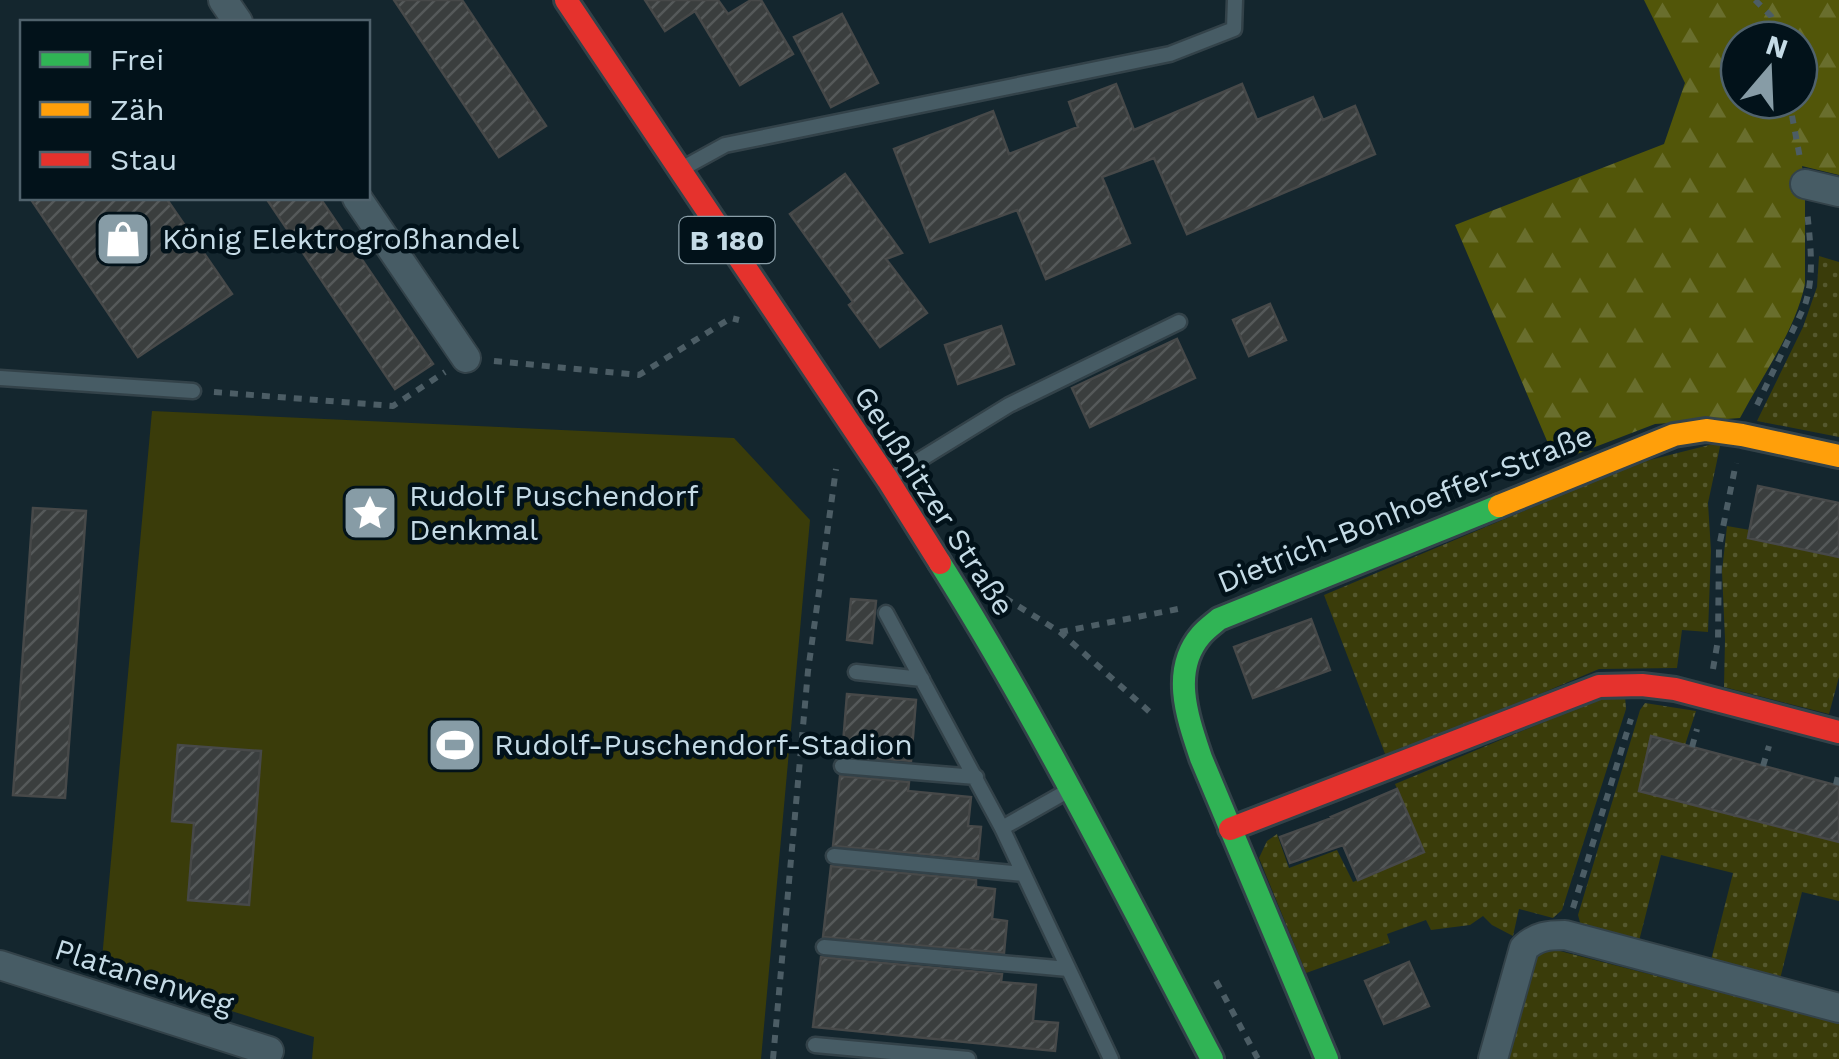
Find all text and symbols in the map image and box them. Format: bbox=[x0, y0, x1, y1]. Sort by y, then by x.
legend bbox=[20, 20, 370, 200]
north arrow bbox=[1719, 20, 1819, 120]
text: N bbox=[1762, 28, 1792, 66]
text: Frei bbox=[110, 42, 164, 77]
text: Zäh bbox=[110, 92, 164, 127]
text: Stau bbox=[110, 142, 177, 177]
shop icon: König Elektrogroßhandel bbox=[93, 209, 153, 269]
road number: B 180 bbox=[680, 217, 774, 263]
place label: König Elektrogroßhandel bbox=[162, 221, 520, 256]
street label: Geußnitzer Straße bbox=[847, 379, 1022, 622]
street label: Dietrich-Bonhoeffer-Straße bbox=[1212, 417, 1597, 600]
place label: Rudolf Puschendorf Denkmal bbox=[409, 478, 699, 547]
place icon: Rudolf Puschendorf Denkmal bbox=[340, 483, 400, 543]
sports icon: Rudolf-Puschendorf-Stadion bbox=[425, 715, 485, 775]
place label: Rudolf-Puschendorf-Stadion bbox=[494, 727, 913, 762]
street label: Platanenweg bbox=[51, 931, 238, 1022]

